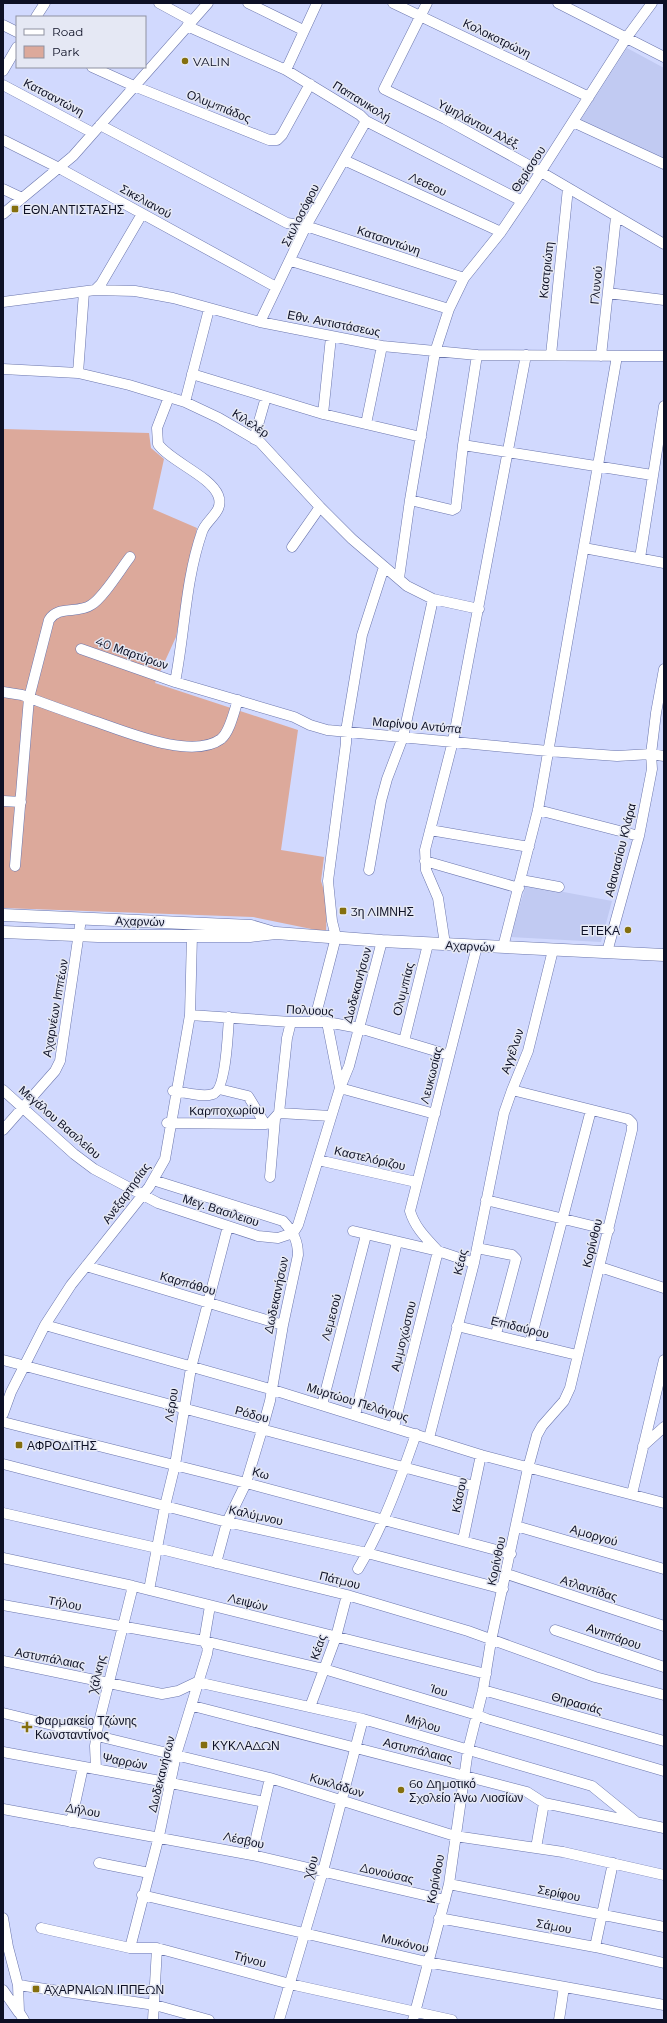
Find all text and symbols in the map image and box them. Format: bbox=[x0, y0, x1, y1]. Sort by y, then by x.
street label: Κολοκοτρώνη bbox=[461, 15, 533, 61]
legend bbox=[16, 16, 146, 68]
text: Road bbox=[52, 24, 83, 39]
text: Park bbox=[52, 44, 80, 59]
place label: VALIN bbox=[193, 54, 230, 69]
marker: VALIN bbox=[180, 56, 190, 66]
street label: Κατσαντώνη bbox=[21, 75, 87, 119]
street label: Παπανικολή bbox=[330, 77, 394, 125]
street label: Ολυμπιάδος bbox=[185, 86, 254, 126]
street label: Υψηλάντου Αλέξ. bbox=[435, 96, 523, 152]
street label: Θερίσσου bbox=[507, 143, 549, 195]
street label: Λεσεου bbox=[407, 169, 449, 199]
street label: Σικελιανού bbox=[118, 181, 174, 221]
street label: Σκυλοσόφου bbox=[278, 181, 322, 249]
place label: ΕΘΝ.ΑΝΤΙΣΤΑΣΗΣ bbox=[23, 202, 124, 217]
marker: ΕΘΝ.ΑΝΤΙΣΤΑΣΗΣ bbox=[10, 204, 20, 214]
street label: Κατσαντώνη bbox=[355, 222, 423, 258]
street label: Καστριώτη bbox=[536, 241, 556, 299]
street label: Γλυνού bbox=[587, 265, 605, 305]
street label: Εθν. Αντιστάσεως bbox=[286, 307, 382, 339]
street label: Κιλελέρ bbox=[230, 405, 273, 441]
street label: 40 Μαρτύρων bbox=[94, 634, 170, 672]
street label: Μαρίνου Αντύπα bbox=[372, 714, 462, 736]
street label: Αθανασίου Κλάρα bbox=[601, 801, 639, 898]
place label: 3η ΛΙΜΝΗΣ bbox=[351, 904, 414, 919]
marker: 3η ΛΙΜΝΗΣ bbox=[338, 906, 348, 916]
street label: Αχαρνών bbox=[115, 913, 165, 929]
place label: ΕΤΕΚΑ bbox=[581, 923, 620, 938]
marker: ΕΤΕΚΑ bbox=[623, 925, 633, 935]
street label: Αχαρνών bbox=[445, 937, 495, 955]
street label: Δωδεκανήσων bbox=[340, 945, 374, 1025]
street label: Αχαρνέων Ιππέων bbox=[39, 958, 71, 1058]
street label: Ολυμπίας bbox=[389, 960, 417, 1017]
street label: Πολυους bbox=[286, 1001, 334, 1019]
street label: Αγγέλων bbox=[497, 1026, 527, 1076]
street label: Λευκωσίας bbox=[417, 1045, 445, 1105]
street label: Μεγάλου Βασιλείου bbox=[16, 1082, 104, 1162]
street label: Καρποχωρίου bbox=[189, 1102, 265, 1118]
street label: Καστελόριζου bbox=[333, 1143, 407, 1173]
street label: Ανεξαρτησίας bbox=[99, 1159, 153, 1227]
street label: Μεγ. Βασιλειου bbox=[181, 1191, 261, 1229]
street label: Κορίνθου bbox=[579, 1217, 605, 1269]
street label: Κέας bbox=[450, 1247, 470, 1276]
street label: Δωδεκανήσων bbox=[261, 1255, 291, 1335]
street label: Καρπάθου bbox=[158, 1268, 218, 1298]
street label: Λεμεσού bbox=[318, 1292, 344, 1342]
street label: Αμμοχώστου bbox=[387, 1299, 419, 1373]
street label: Επιδαύρου bbox=[489, 1313, 551, 1341]
street label: Μυρτώου Πελάγους bbox=[305, 1379, 411, 1425]
street label: Λέρου bbox=[161, 1387, 181, 1423]
street label: Ρόδου bbox=[233, 1402, 271, 1426]
place label: ΑΦΡΟΔΙΤΗΣ bbox=[27, 1438, 97, 1453]
marker: ΑΦΡΟΔΙΤΗΣ bbox=[14, 1440, 24, 1450]
street label: Κω bbox=[251, 1464, 271, 1482]
street label: Κάσου bbox=[448, 1476, 470, 1514]
street label: Καλύμνου bbox=[227, 1501, 285, 1529]
street label: Αμοργού bbox=[568, 1521, 620, 1549]
street label: Κορίνθου bbox=[483, 1535, 509, 1587]
street label: Πάτμου bbox=[318, 1568, 362, 1592]
street label: Ατλαντίδας bbox=[559, 1572, 620, 1604]
street label: Λειψών bbox=[227, 1590, 269, 1614]
street label: Τήλου bbox=[47, 1592, 83, 1614]
street label: Αντιπάρου bbox=[585, 1620, 643, 1652]
street label: Κέας bbox=[307, 1632, 329, 1662]
street label: Αστυπάλαιας bbox=[14, 1644, 87, 1672]
street label: Χάλκης bbox=[85, 1653, 109, 1696]
street label: Ίου bbox=[427, 1680, 450, 1700]
street label: Θηρασιάς bbox=[550, 1689, 605, 1718]
street label: Μήλου bbox=[403, 1711, 443, 1735]
place label: Φαρμακείο Τζώνης Κωνσταντίνος bbox=[35, 1713, 137, 1742]
marker: Φαρμακείο Τζώνης Κωνσταντίνος bbox=[22, 1722, 32, 1732]
street label: Δωδεκανήσων bbox=[144, 1734, 178, 1814]
street label: Αστυπάλαιας bbox=[382, 1734, 455, 1766]
place label: ΚΥΚΛΑΔΩΝ bbox=[212, 1738, 280, 1753]
marker: ΚΥΚΛΑΔΩΝ bbox=[199, 1740, 209, 1750]
street label: Ψαρρών bbox=[101, 1749, 149, 1773]
street label: Κυκλάδων bbox=[308, 1770, 366, 1800]
place label: 6ο Δημοτικό Σχολείο Άνω Λιοσίων bbox=[409, 1776, 523, 1805]
marker: 6ο Δημοτικό Σχολείο Άνω Λιοσίων bbox=[396, 1785, 406, 1795]
street label: Δήλου bbox=[64, 1800, 102, 1820]
street label: Λέσβου bbox=[222, 1828, 266, 1852]
street label: Κορίνθου bbox=[423, 1853, 447, 1905]
street label: Χίου bbox=[300, 1854, 321, 1882]
street label: Δονούσας bbox=[359, 1860, 416, 1887]
street label: Σερίφου bbox=[536, 1882, 582, 1904]
street label: Σάμου bbox=[535, 1915, 573, 1937]
street label: Μυκόνου bbox=[380, 1930, 430, 1956]
street label: Τήνου bbox=[232, 1947, 268, 1971]
place label: ΑΧΑΡΝΑΙΩΝ ΙΠΠΕΩΝ bbox=[44, 1982, 164, 1997]
marker: ΑΧΑΡΝΑΙΩΝ ΙΠΠΕΩΝ bbox=[31, 1984, 41, 1994]

